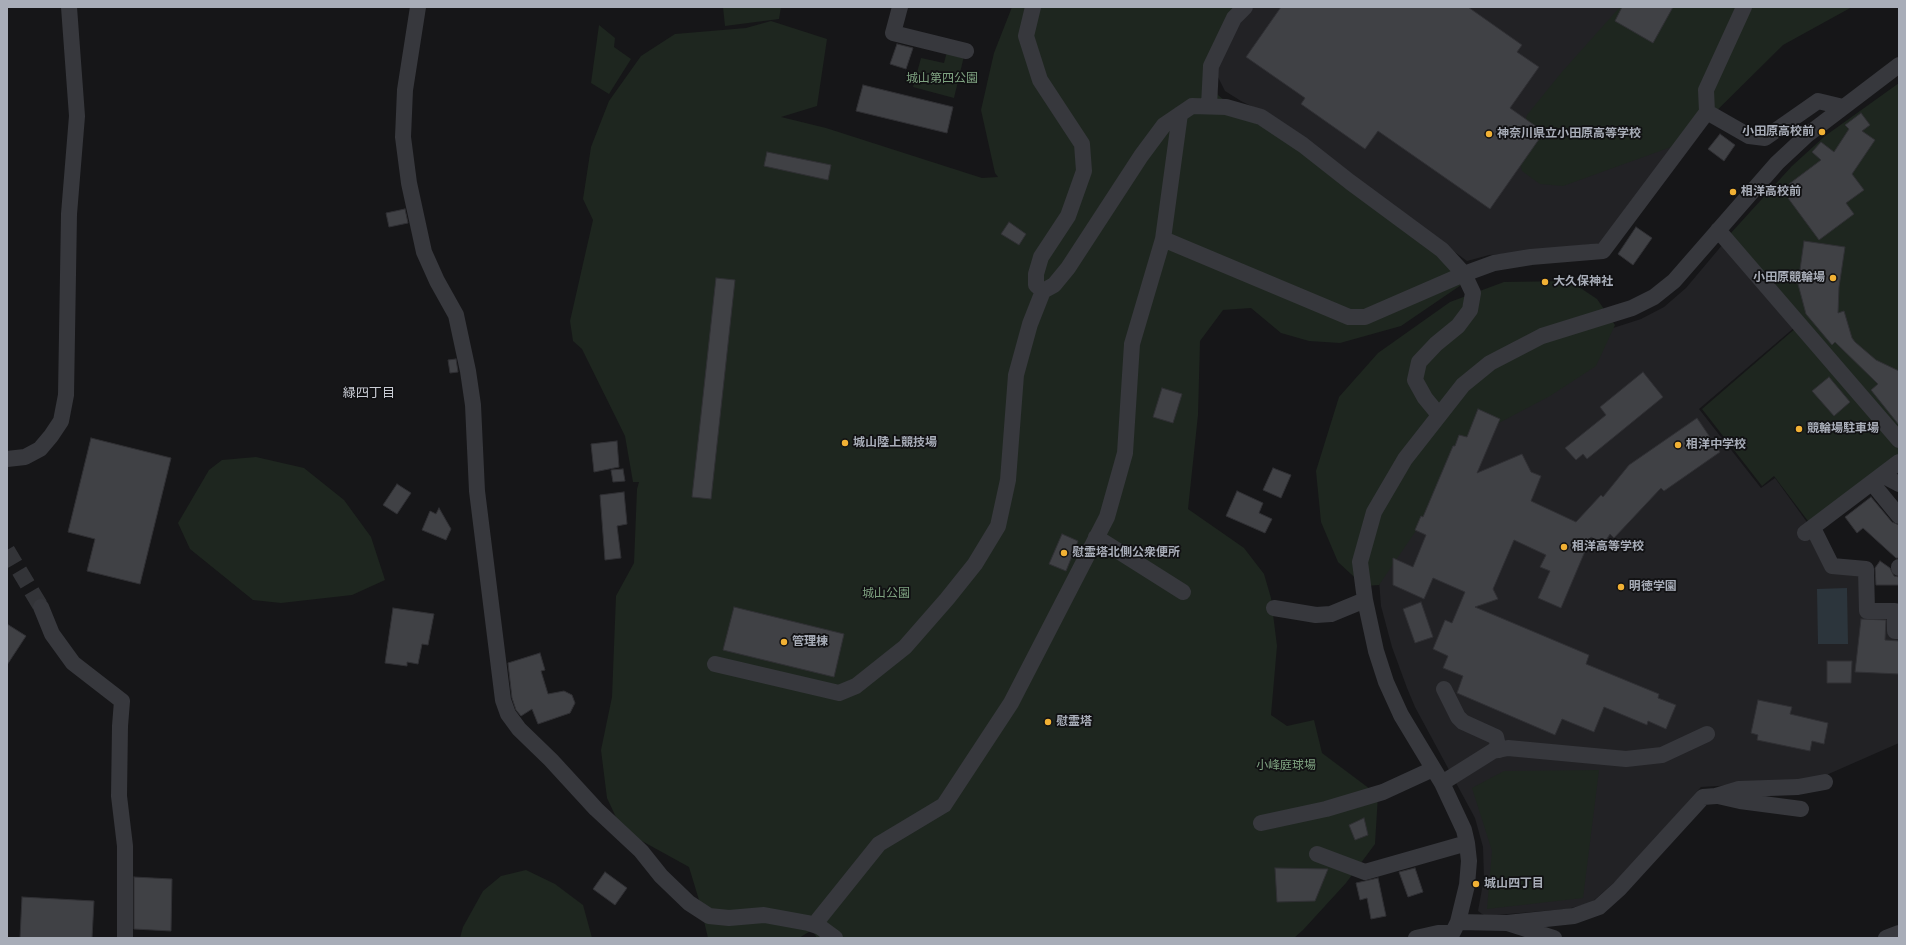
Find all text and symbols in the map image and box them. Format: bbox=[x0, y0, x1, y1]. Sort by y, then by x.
park label: 城山第四公園 bbox=[906, 72, 978, 86]
place label: 小田原高校前 bbox=[1742, 125, 1814, 139]
place label: 神奈川県立小田原高等学校 bbox=[1497, 127, 1641, 141]
marker: 小田原高校前 bbox=[1817, 127, 1827, 137]
marker: 神奈川県立小田原高等学校 bbox=[1484, 129, 1494, 139]
place label: 相洋高校前 bbox=[1741, 185, 1801, 199]
marker: 相洋高校前 bbox=[1728, 187, 1738, 197]
place label: 小田原競輪場 bbox=[1753, 271, 1825, 285]
marker: 小田原競輪場 bbox=[1828, 273, 1838, 283]
place label: 大久保神社 bbox=[1553, 275, 1613, 289]
marker: 大久保神社 bbox=[1540, 277, 1550, 287]
district label: 緑四丁目 bbox=[343, 386, 395, 402]
place label: 競輪場駐車場 bbox=[1807, 422, 1879, 436]
marker: 競輪場駐車場 bbox=[1794, 424, 1804, 434]
place label: 城山陸上競技場 bbox=[853, 436, 937, 450]
marker: 城山陸上競技場 bbox=[840, 438, 850, 448]
place label: 相洋中学校 bbox=[1686, 438, 1746, 452]
marker: 相洋中学校 bbox=[1673, 440, 1683, 450]
place label: 相洋高等学校 bbox=[1572, 540, 1644, 554]
marker: 相洋高等学校 bbox=[1559, 542, 1569, 552]
place label: 慰霊塔北側公衆便所 bbox=[1072, 546, 1180, 560]
marker: 慰霊塔北側公衆便所 bbox=[1059, 548, 1069, 558]
place label: 明徳学園 bbox=[1629, 580, 1677, 594]
marker: 明徳学園 bbox=[1616, 582, 1626, 592]
park label: 城山公園 bbox=[862, 587, 910, 601]
place label: 管理棟 bbox=[792, 635, 828, 649]
marker: 管理棟 bbox=[779, 637, 789, 647]
place label: 慰霊塔 bbox=[1056, 715, 1092, 729]
marker: 慰霊塔 bbox=[1043, 717, 1053, 727]
park label: 小峰庭球場 bbox=[1256, 759, 1316, 773]
place label: 城山四丁目 bbox=[1484, 877, 1544, 891]
marker: 城山四丁目 bbox=[1471, 879, 1481, 889]

